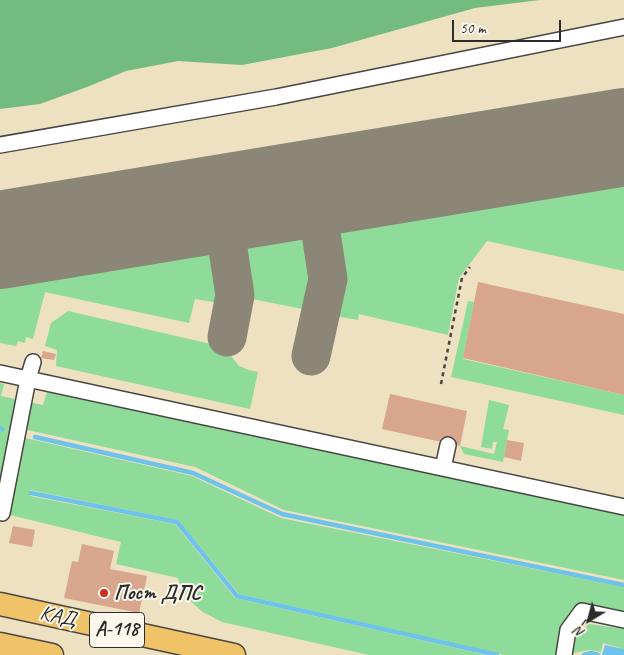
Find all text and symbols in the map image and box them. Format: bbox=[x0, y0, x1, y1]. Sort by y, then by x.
scale bar bbox=[454, 10, 563, 42]
text: 50 m bbox=[460, 19, 486, 38]
place label: Пост ДПС bbox=[114, 580, 201, 606]
marker: Пост ДПС bbox=[98, 587, 110, 599]
north arrow bbox=[564, 595, 614, 645]
street label: КАД bbox=[38, 601, 78, 633]
road number: А-118 bbox=[90, 612, 144, 648]
text: N bbox=[571, 623, 588, 642]

